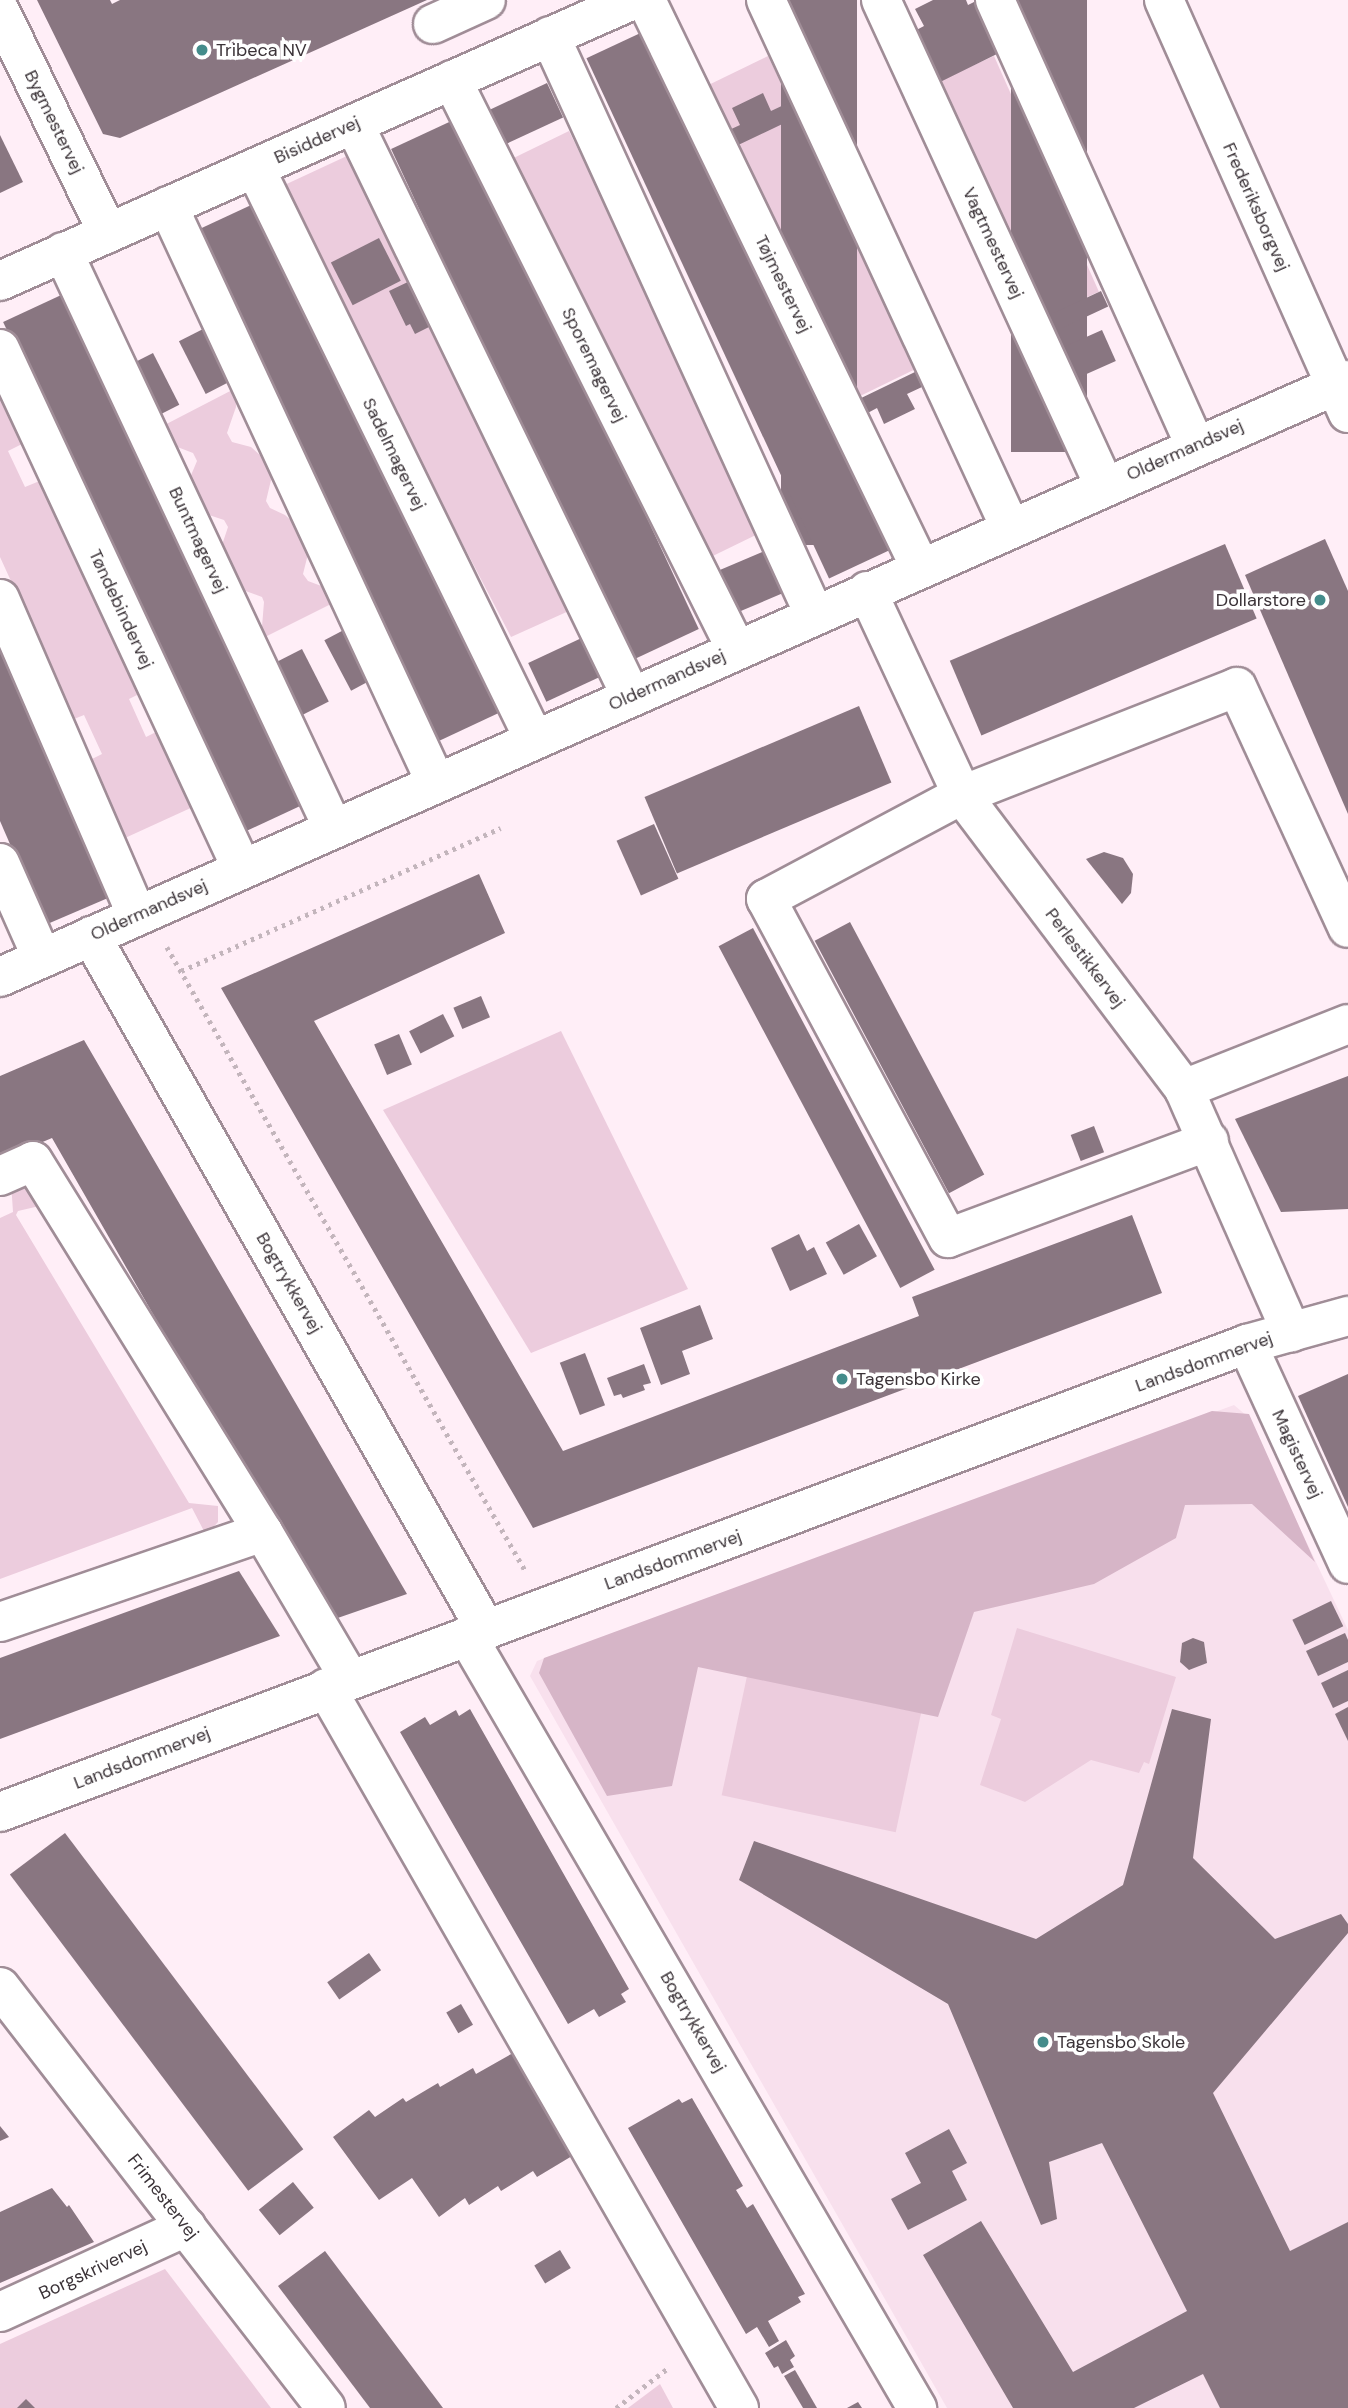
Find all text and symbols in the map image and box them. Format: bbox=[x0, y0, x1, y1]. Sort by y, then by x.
place label: Tribeca NV bbox=[216, 39, 307, 61]
marker: Tribeca NV bbox=[194, 42, 210, 58]
street label: Bygmestervej bbox=[20, 67, 88, 177]
street label: Bisiddervej bbox=[271, 112, 363, 168]
street label: Frederiksborgvej bbox=[1218, 139, 1294, 275]
street label: Vagtmestervej bbox=[958, 184, 1028, 302]
street label: Tøjmestervej bbox=[750, 232, 816, 336]
street label: Sporemagervej bbox=[557, 304, 631, 426]
street label: Sadelmagervej bbox=[358, 395, 430, 513]
street label: Oldermandsvej bbox=[1123, 415, 1247, 485]
street label: Buntmagervej bbox=[164, 484, 232, 596]
street label: Tøndebindervej bbox=[84, 546, 158, 672]
place label: Dollarstore bbox=[1216, 589, 1306, 611]
marker: Dollarstore bbox=[1312, 592, 1328, 608]
street label: Oldermandsvej bbox=[605, 645, 729, 715]
street label: Oldermandsvej bbox=[87, 875, 211, 945]
street label: Perlestikkervej bbox=[1041, 904, 1129, 1012]
street label: Bogtrykkervej bbox=[251, 1229, 327, 1337]
street label: Landsdommervej bbox=[1132, 1327, 1276, 1397]
place label: Tagensbo Kirke bbox=[856, 1368, 981, 1390]
marker: Tagensbo Kirke bbox=[834, 1371, 850, 1387]
street label: Magistervej bbox=[1267, 1406, 1327, 1502]
street label: Landsdommervej bbox=[601, 1525, 745, 1595]
street label: Landsdommervej bbox=[71, 1722, 213, 1794]
street label: Bogtrykkervej bbox=[655, 1968, 731, 2076]
place label: Tagensbo Skole bbox=[1057, 2031, 1185, 2053]
marker: Tagensbo Skole bbox=[1035, 2034, 1051, 2050]
street label: Frimestervej bbox=[123, 2150, 203, 2244]
street label: Borgskrivervej bbox=[36, 2236, 150, 2304]

